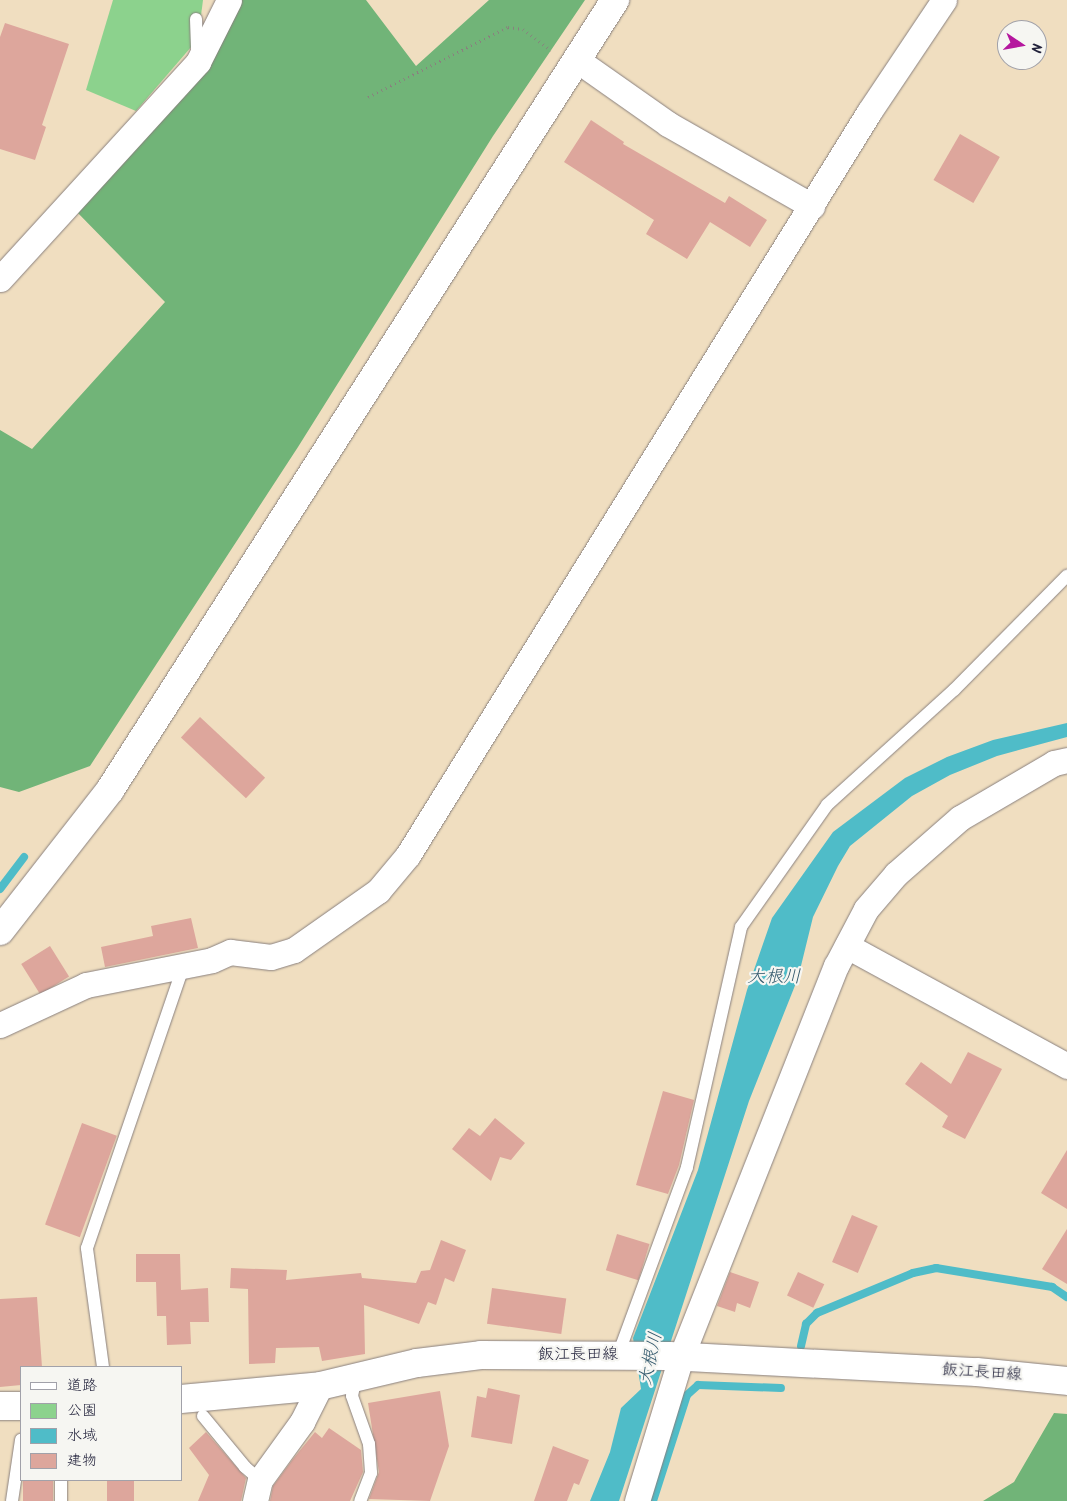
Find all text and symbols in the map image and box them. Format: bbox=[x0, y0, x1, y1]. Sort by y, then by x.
north arrow bbox=[997, 20, 1047, 70]
text: N bbox=[1024, 41, 1047, 55]
water label: 大根川 bbox=[747, 967, 801, 989]
water label: 大根川 bbox=[636, 1330, 668, 1388]
street label: 飯江長田線 bbox=[538, 1345, 618, 1365]
street label: 飯江長田線 bbox=[941, 1361, 1023, 1385]
legend bbox=[20, 1366, 182, 1481]
text: 道路 bbox=[67, 1374, 97, 1398]
text: 公園 bbox=[67, 1399, 97, 1423]
text: 水域 bbox=[67, 1424, 97, 1448]
text: 建物 bbox=[67, 1449, 97, 1473]

